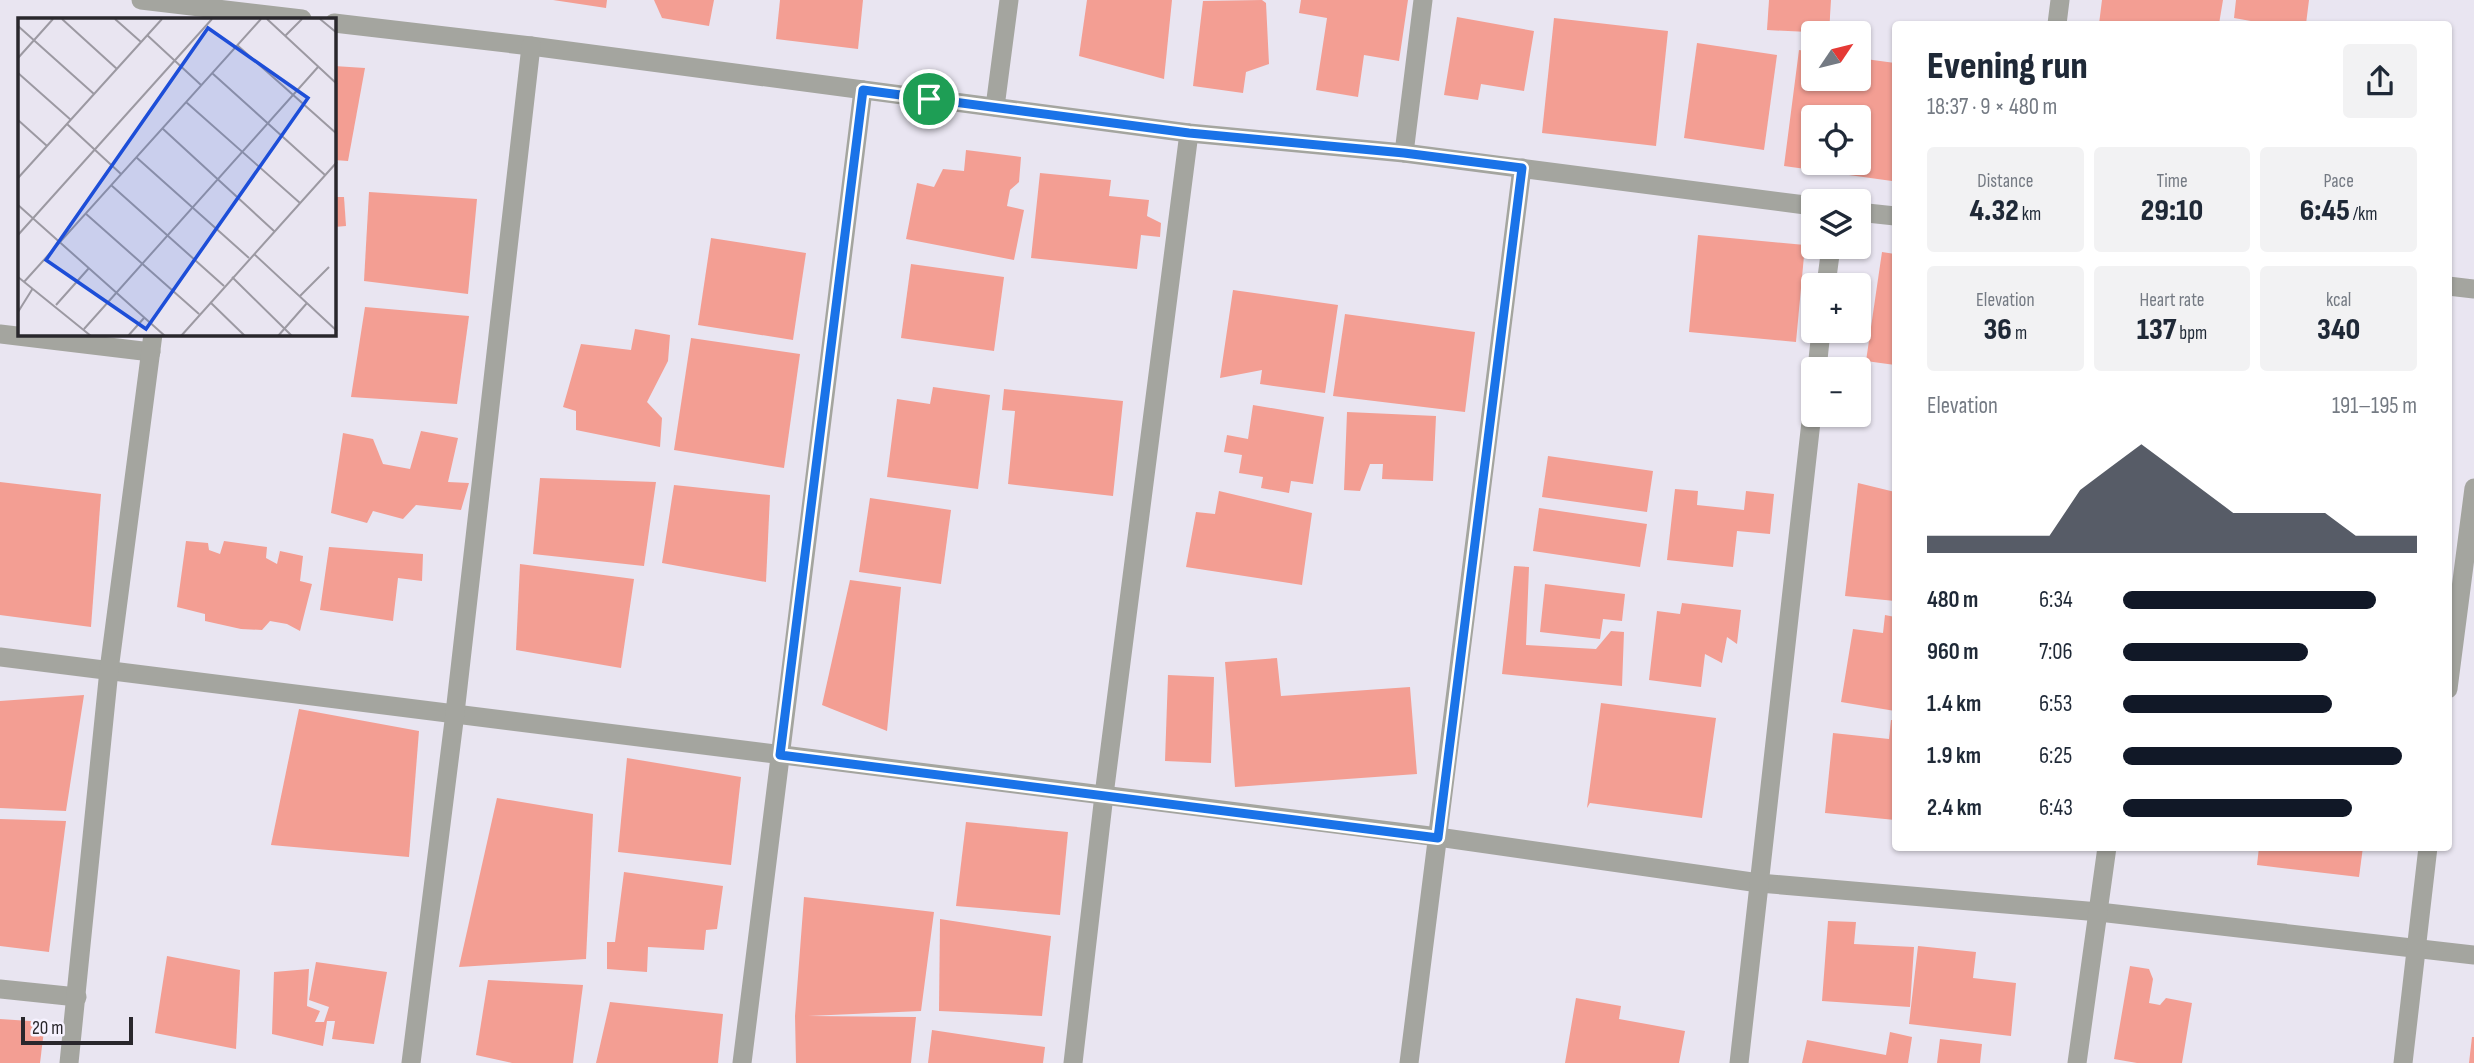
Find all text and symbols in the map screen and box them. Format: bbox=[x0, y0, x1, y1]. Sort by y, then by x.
inset map bbox=[18, 18, 336, 336]
north arrow bbox=[1801, 21, 1871, 91]
map controls bbox=[1801, 21, 1871, 427]
text: Evening run bbox=[1927, 44, 2088, 89]
button: share bbox=[2343, 44, 2417, 118]
pin bbox=[899, 69, 959, 129]
icon: arrive bbox=[910, 80, 948, 118]
text: 18:37 · 9 × 480 m bbox=[1927, 93, 2057, 121]
button: locate bbox=[1801, 105, 1871, 175]
text: Distance bbox=[1977, 170, 2033, 193]
text: Time bbox=[2156, 170, 2188, 193]
text: Pace bbox=[2324, 170, 2354, 193]
button: layers bbox=[1801, 189, 1871, 259]
text: 4.32 bbox=[1969, 193, 2019, 229]
text: 29:10 bbox=[2141, 193, 2203, 229]
text: 6:45 bbox=[2300, 193, 2350, 229]
text: km bbox=[2019, 203, 2041, 226]
text: /km bbox=[2350, 203, 2378, 226]
button: + bbox=[1801, 273, 1871, 343]
text: Elevation bbox=[1976, 289, 2035, 312]
text: Heart rate bbox=[2140, 289, 2204, 312]
text: kcal bbox=[2326, 289, 2351, 312]
text: 36 bbox=[1984, 312, 2012, 348]
text: 137 bbox=[2137, 312, 2176, 348]
text: 340 bbox=[2317, 312, 2360, 348]
text: m bbox=[2012, 322, 2027, 345]
text: bpm bbox=[2176, 322, 2207, 345]
button: − bbox=[1801, 357, 1871, 427]
text: Elevation bbox=[1927, 392, 1998, 420]
text: 191–195 m bbox=[2332, 392, 2417, 420]
text: 480 m bbox=[1927, 586, 1978, 614]
text: 6:34 bbox=[2039, 586, 2073, 614]
text: 960 m bbox=[1927, 638, 1979, 666]
text: 7:06 bbox=[2039, 638, 2073, 666]
text: 1.4 km bbox=[1927, 690, 1981, 718]
text: 6:53 bbox=[2039, 690, 2072, 718]
text: 1.9 km bbox=[1927, 742, 1981, 770]
text: 6:25 bbox=[2039, 742, 2072, 770]
text: 2.4 km bbox=[1927, 794, 1982, 822]
text: 6:43 bbox=[2039, 794, 2073, 822]
scale bar bbox=[21, 1014, 133, 1046]
text: 20 m bbox=[32, 1017, 64, 1040]

